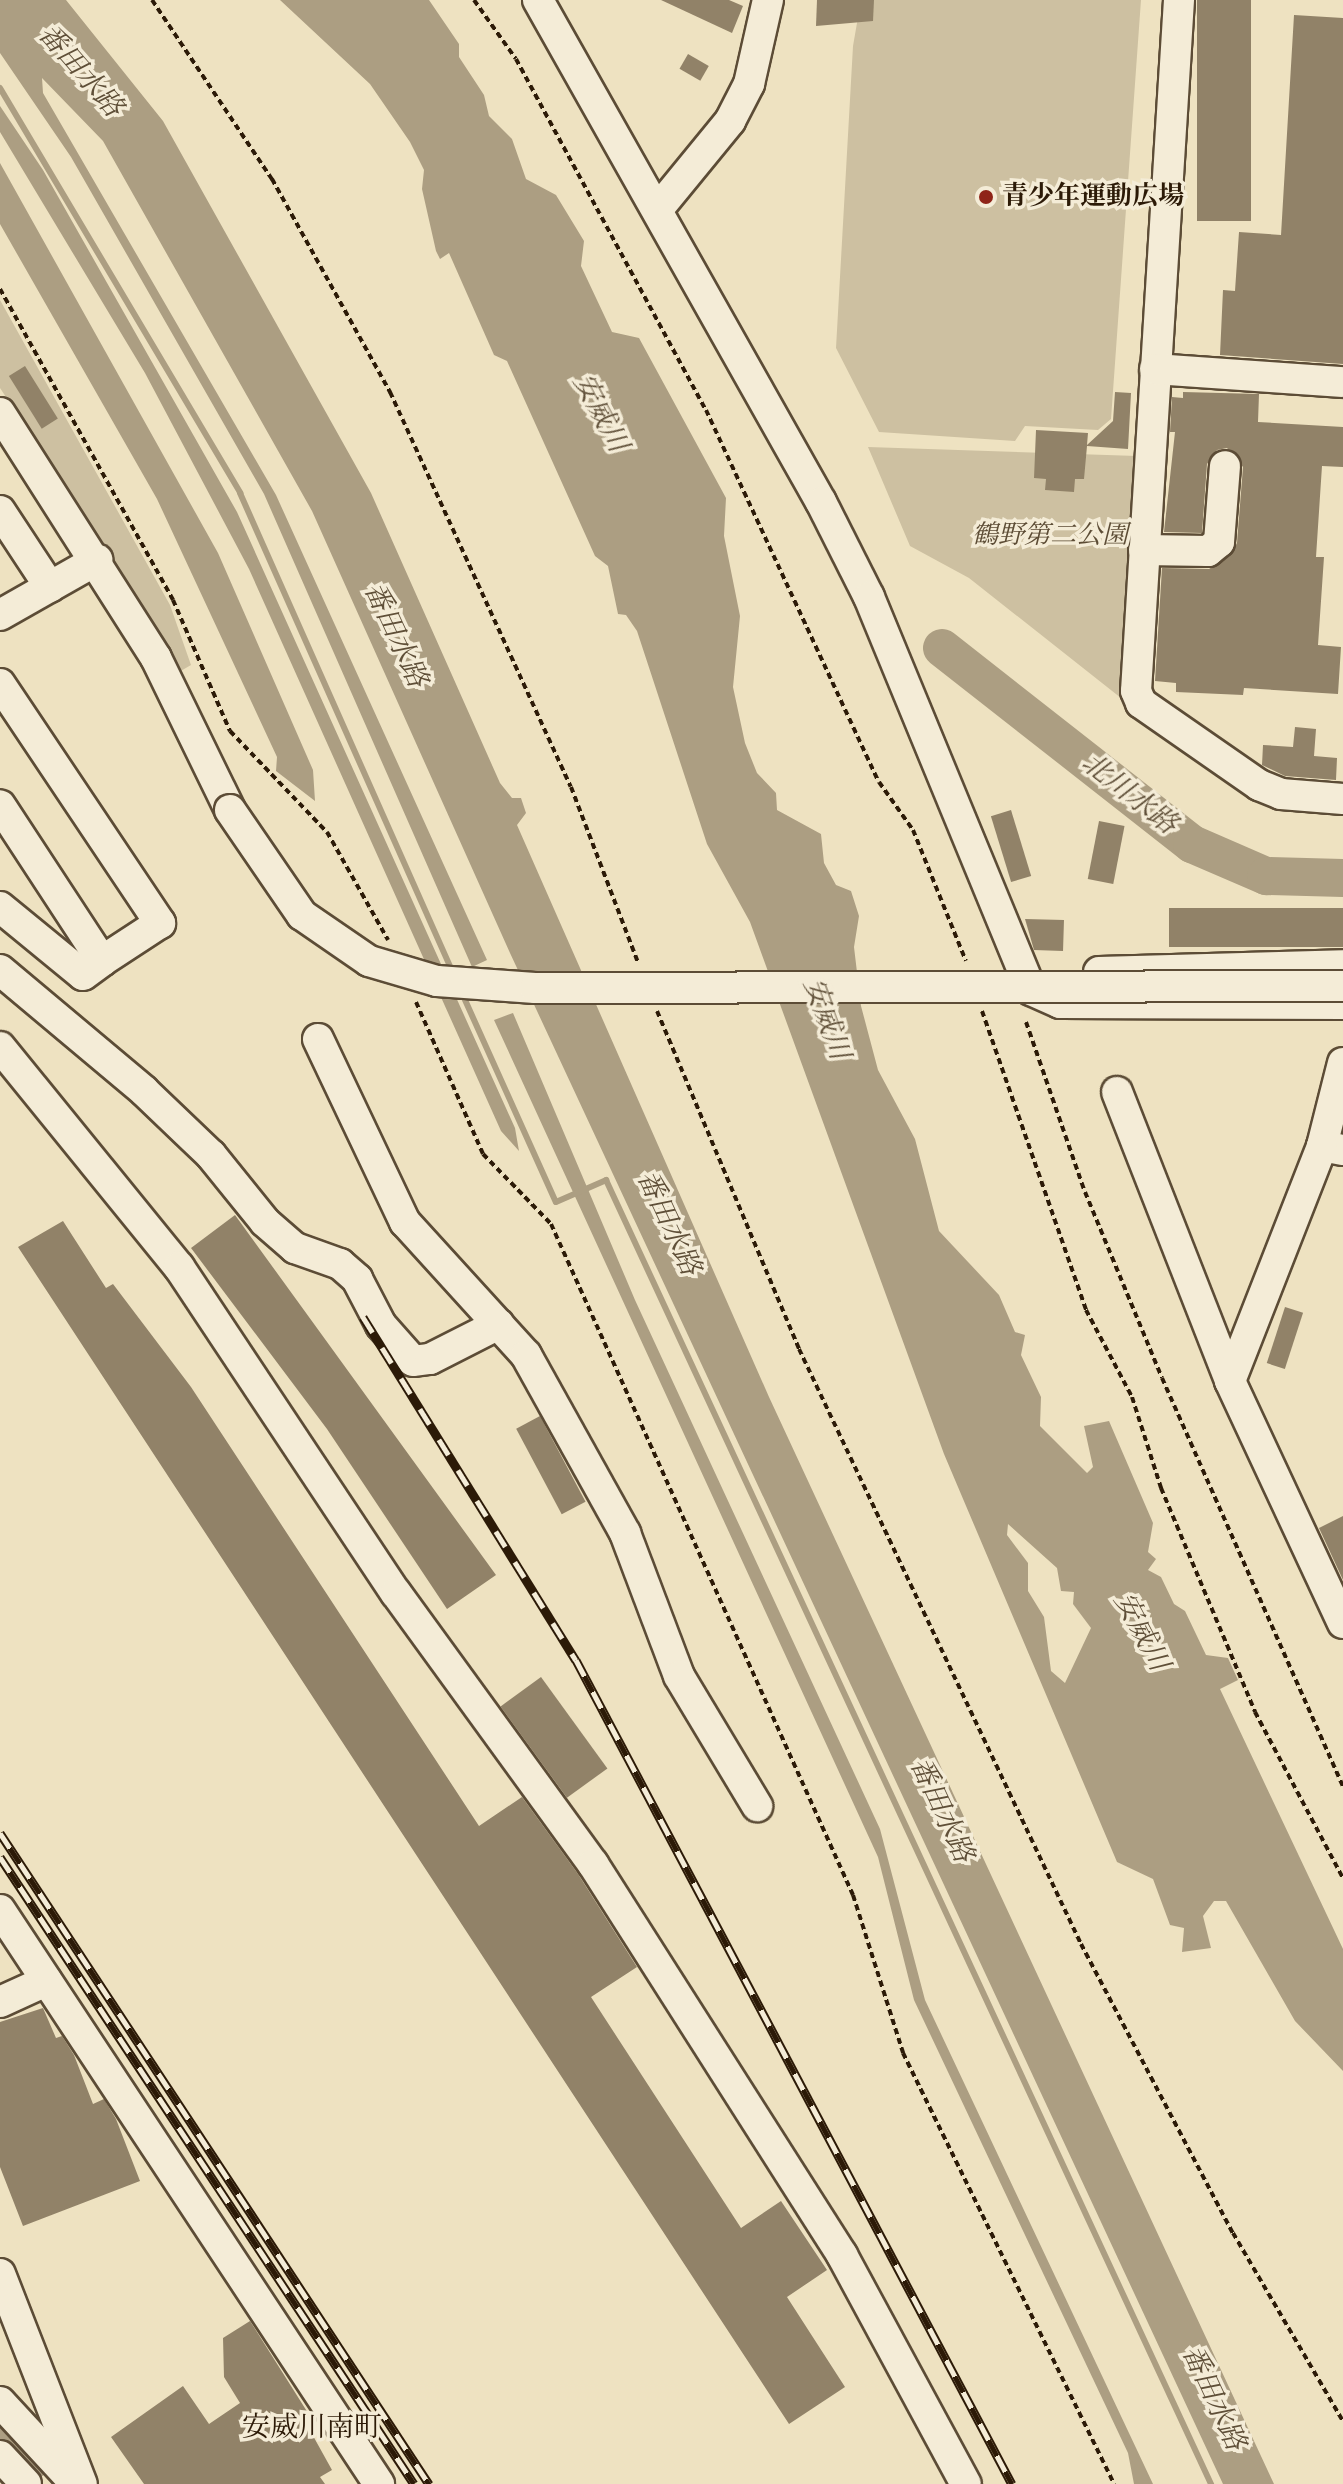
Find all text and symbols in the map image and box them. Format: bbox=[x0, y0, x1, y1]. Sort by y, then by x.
water label: 番田水路 bbox=[31, 18, 129, 124]
place label: 青少年運動広場 bbox=[1002, 181, 1184, 213]
marker: 青少年運動広場 bbox=[977, 188, 995, 206]
water label: 安威川 bbox=[565, 368, 635, 458]
park label: 鶴野第二公園 bbox=[972, 520, 1128, 552]
water label: 番田水路 bbox=[356, 577, 434, 693]
water label: 北川水路 bbox=[1075, 746, 1183, 842]
water label: 安威川 bbox=[796, 974, 856, 1064]
water label: 番田水路 bbox=[629, 1165, 707, 1281]
water label: 安威川 bbox=[1106, 1587, 1176, 1677]
water label: 番田水路 bbox=[902, 1752, 980, 1868]
water label: 番田水路 bbox=[1174, 2340, 1252, 2456]
district label: 安威川南町 bbox=[242, 2411, 382, 2445]

